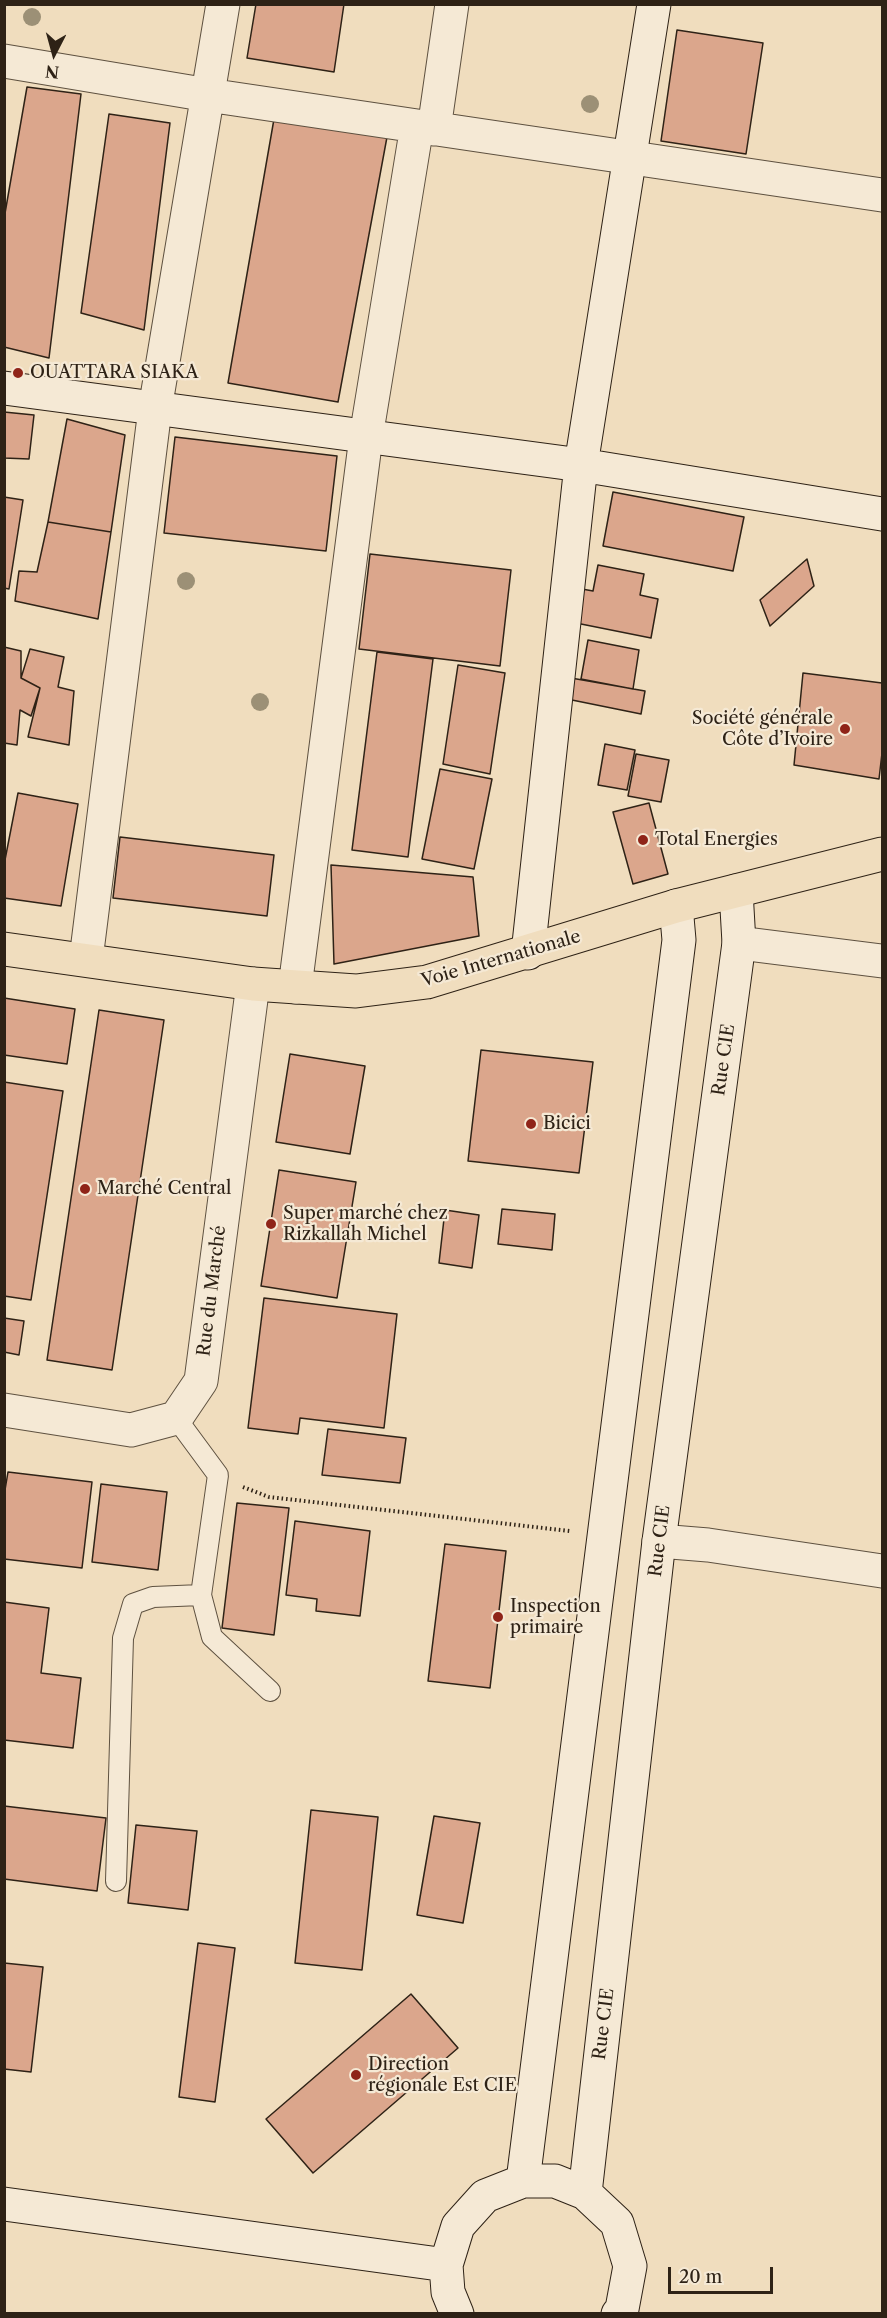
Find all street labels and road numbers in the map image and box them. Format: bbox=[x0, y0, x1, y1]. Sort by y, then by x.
street label: Voie Internationale bbox=[419, 926, 583, 992]
street label: Rue CIE bbox=[708, 1023, 740, 1097]
street label: Rue du Marché bbox=[193, 1224, 231, 1358]
street label: Rue CIE bbox=[645, 1504, 675, 1578]
street label: Rue CIE bbox=[589, 1987, 619, 2061]

